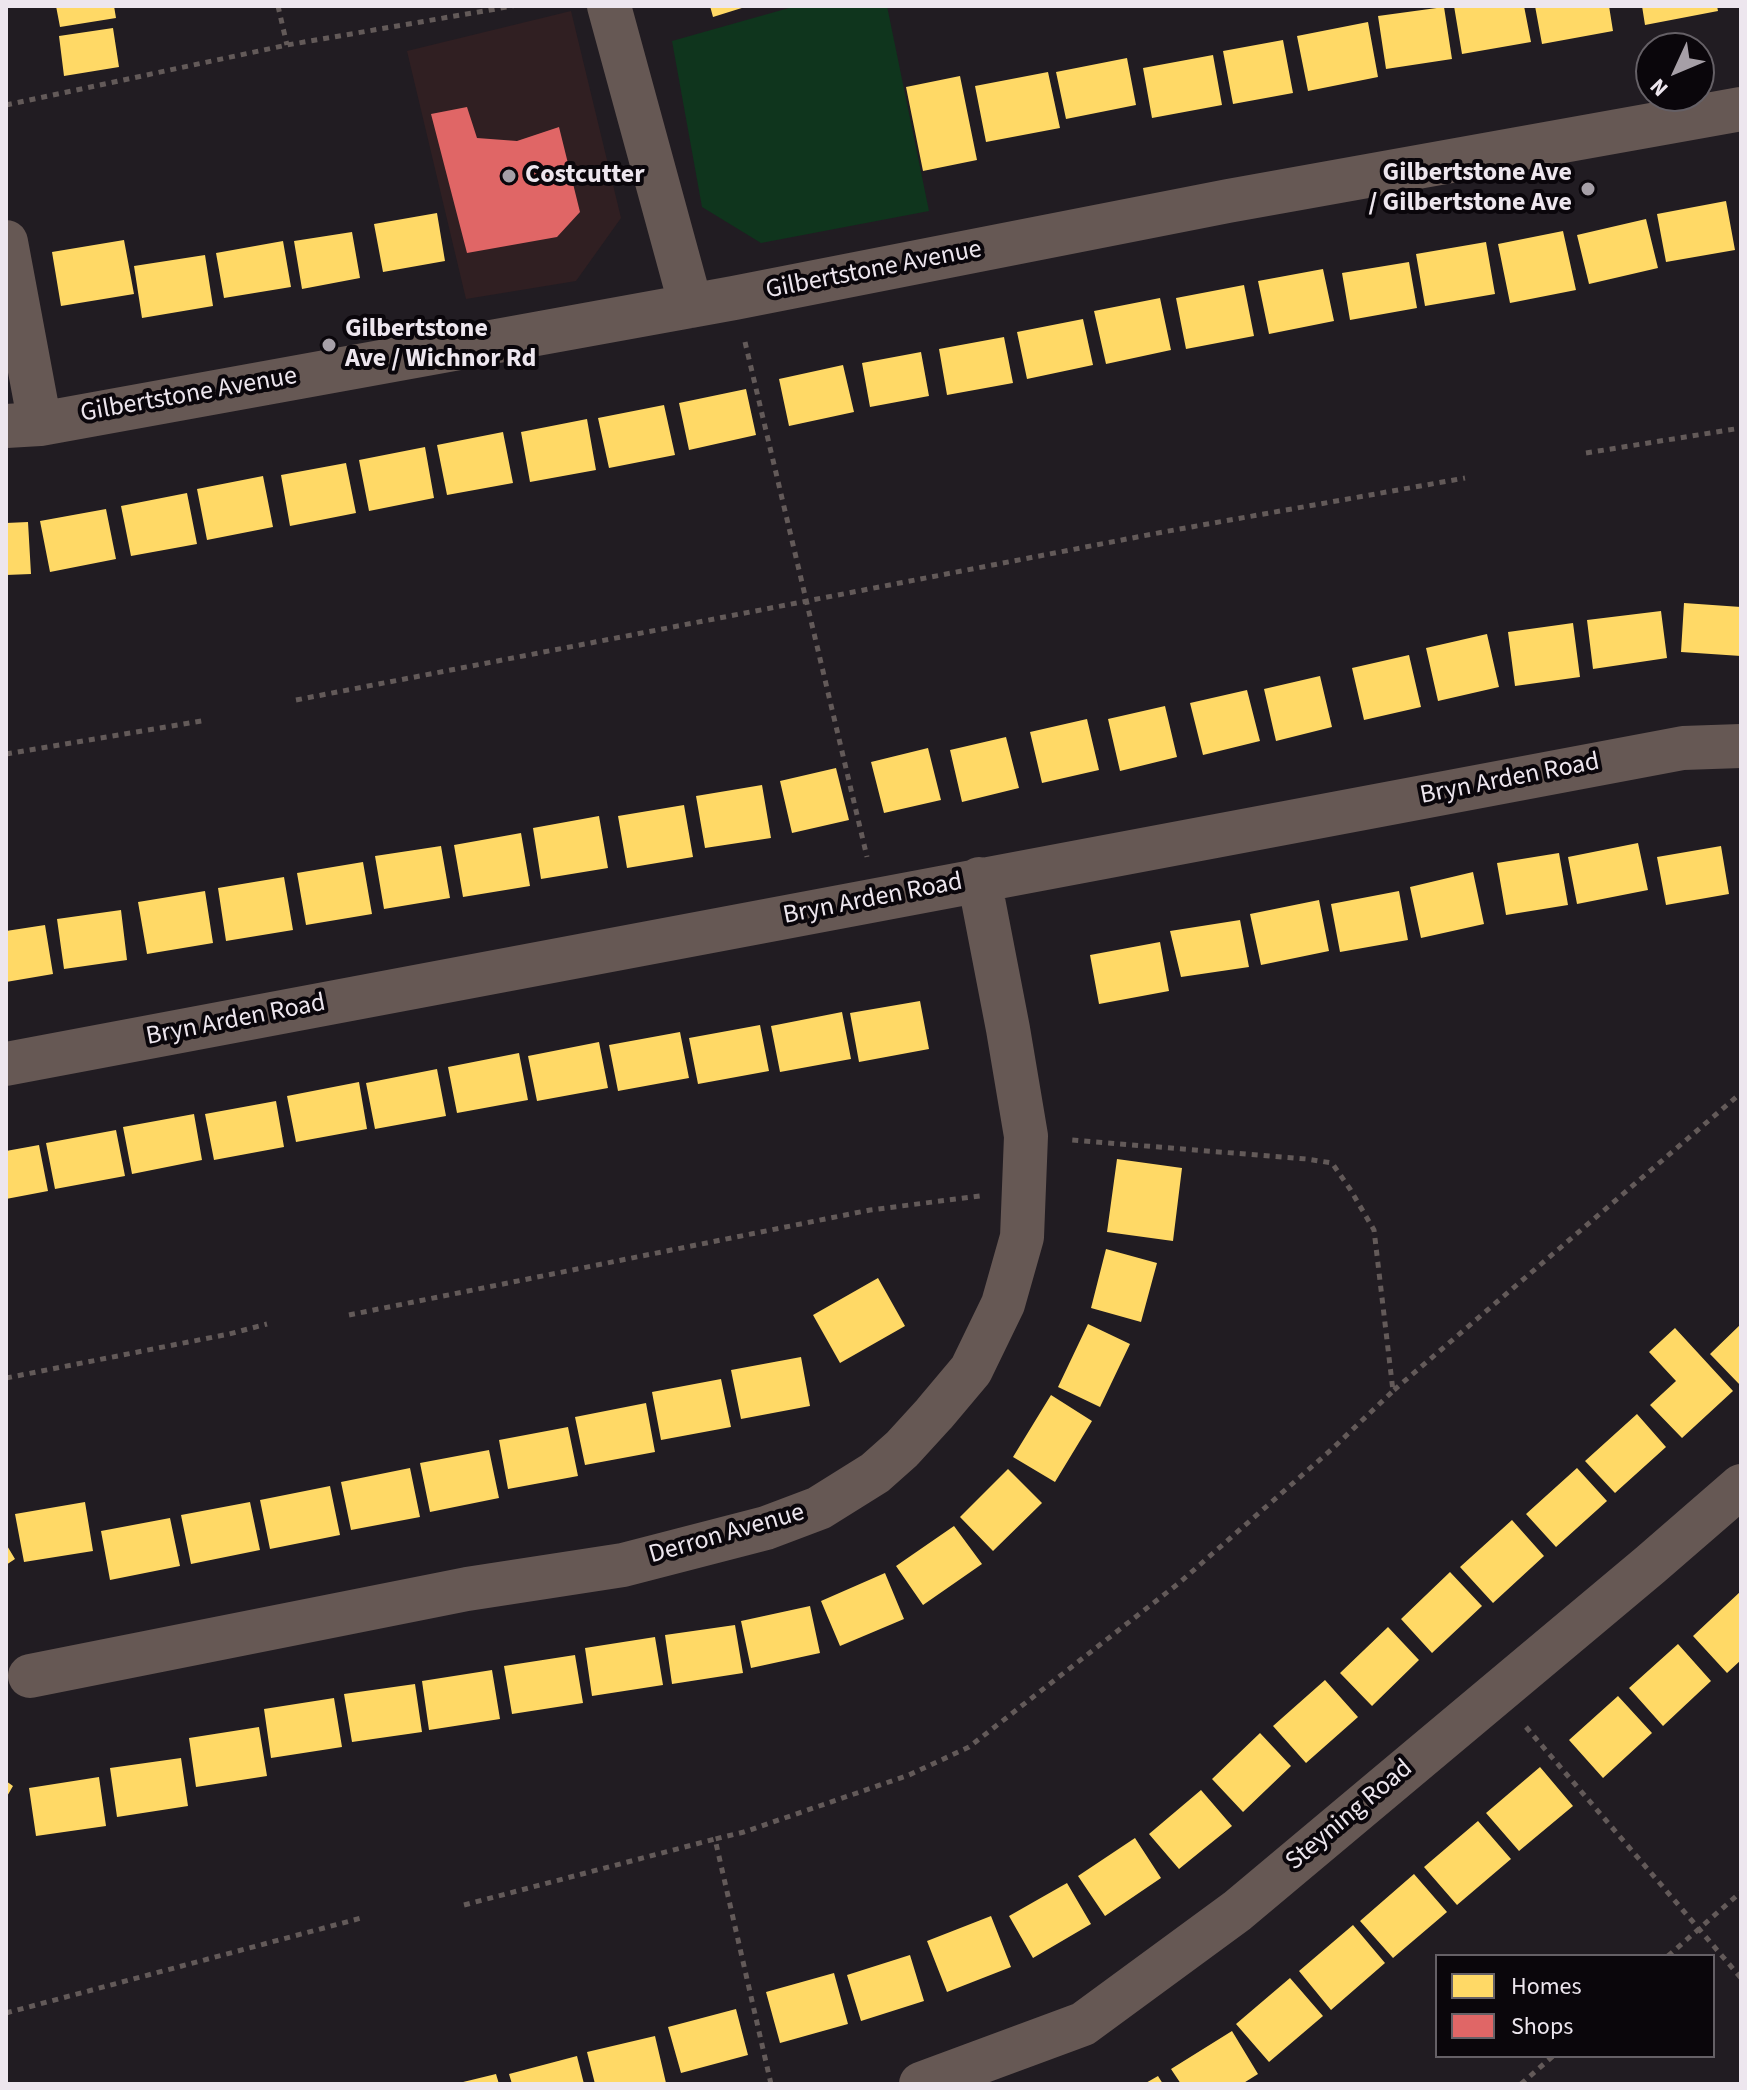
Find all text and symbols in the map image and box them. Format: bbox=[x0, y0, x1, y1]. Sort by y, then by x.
north arrow bbox=[1635, 32, 1715, 112]
text: N bbox=[1643, 71, 1676, 104]
place label: Gilbertstone Ave / Gilbertstone Ave bbox=[1369, 158, 1572, 220]
place label: Costcutter bbox=[525, 160, 645, 192]
marker: Costcutter bbox=[500, 167, 518, 185]
marker: Gilbertstone Ave / Gilbertstone Ave bbox=[1579, 180, 1597, 198]
street label: Gilbertstone Avenue bbox=[763, 235, 985, 307]
place label: Gilbertstone Ave / Wichnor Rd bbox=[345, 314, 536, 376]
marker: Gilbertstone Ave / Wichnor Rd bbox=[320, 336, 338, 354]
street label: Gilbertstone Avenue bbox=[78, 362, 300, 430]
street label: Bryn Arden Road bbox=[1418, 747, 1602, 813]
street label: Bryn Arden Road bbox=[781, 867, 965, 933]
street label: Bryn Arden Road bbox=[144, 988, 328, 1054]
street label: Derron Avenue bbox=[646, 1498, 808, 1572]
street label: Steyning Road bbox=[1280, 1754, 1420, 1878]
legend bbox=[1435, 1954, 1715, 2058]
text: Homes bbox=[1511, 1969, 1582, 2004]
text: Shops bbox=[1511, 2009, 1573, 2044]

